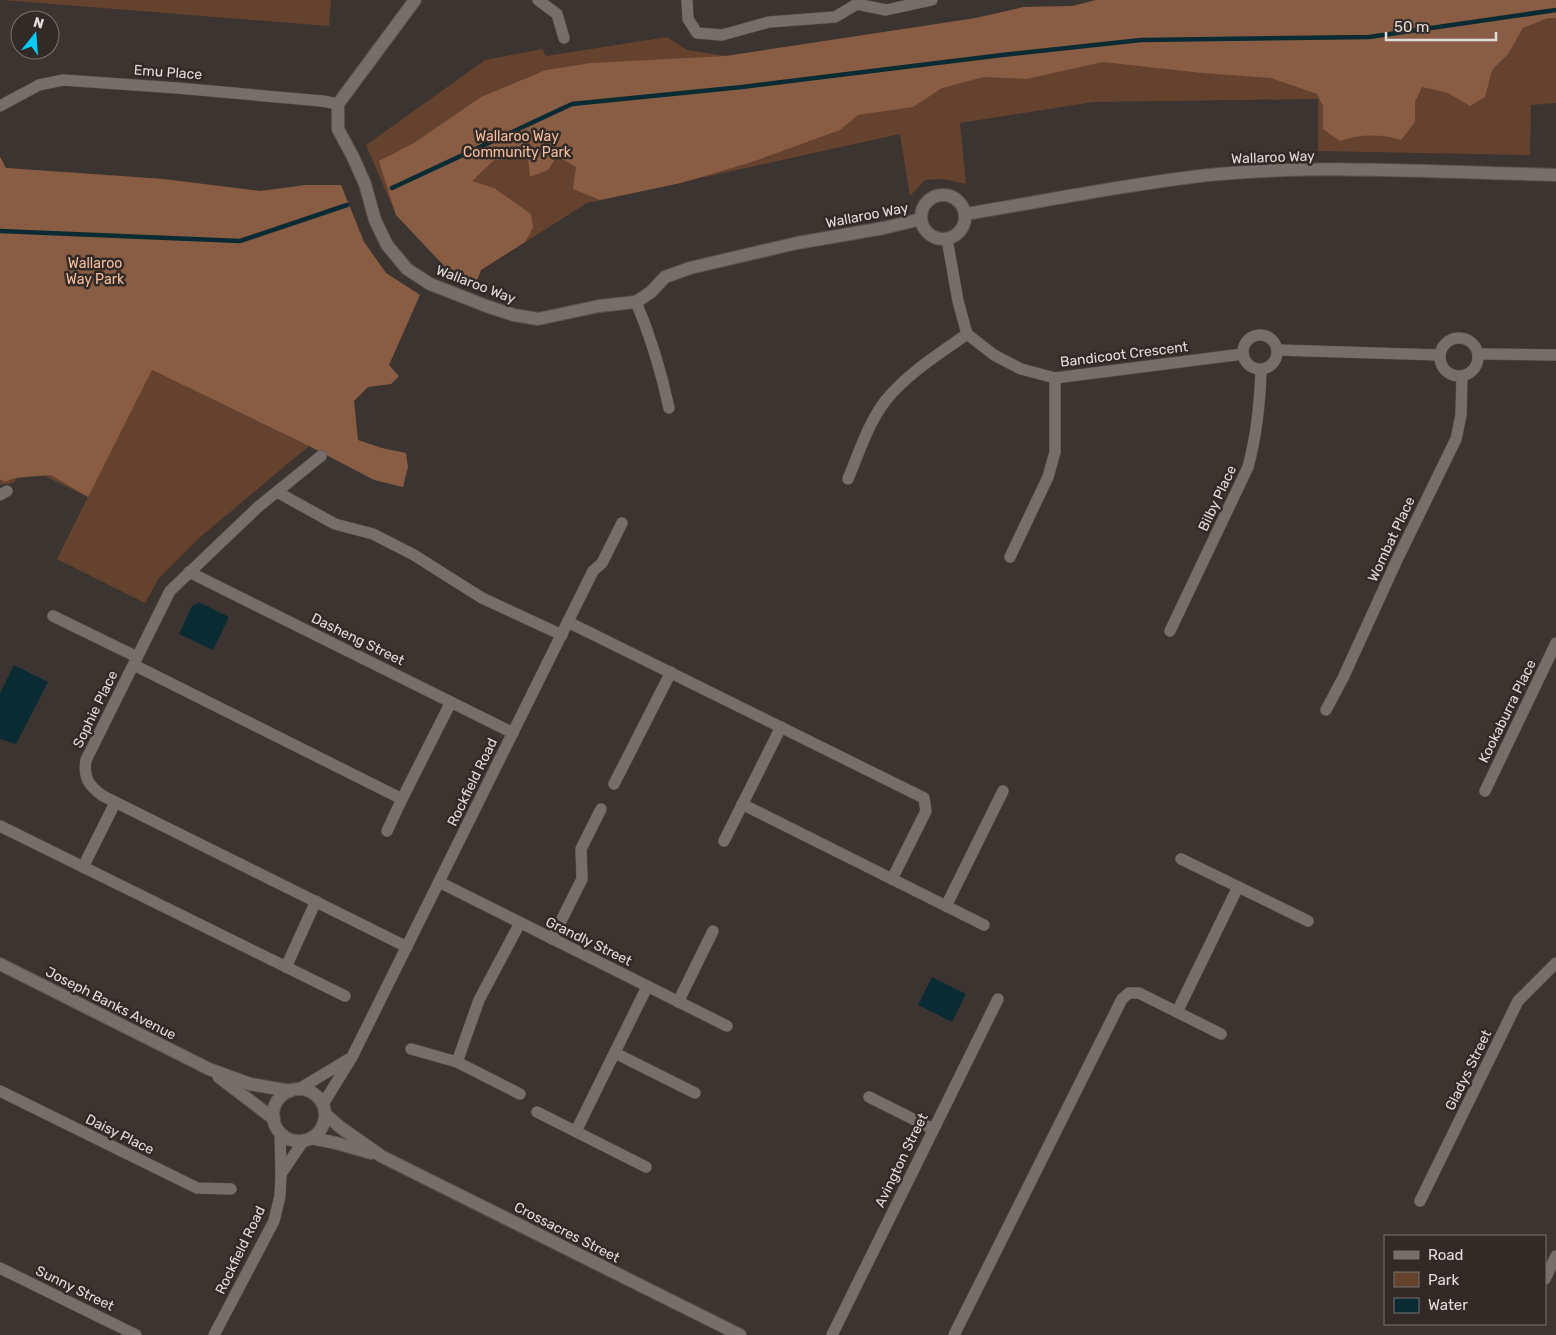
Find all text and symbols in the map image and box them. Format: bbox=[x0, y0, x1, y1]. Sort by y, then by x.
north arrow bbox=[10, 10, 60, 60]
scale bar bbox=[1386, 10, 1496, 42]
text: N bbox=[31, 13, 46, 33]
text: 50 m bbox=[1394, 18, 1429, 36]
street label: Emu Place bbox=[133, 62, 203, 83]
park label: Wallaroo Way Community Park bbox=[463, 128, 572, 161]
street label: Wallaroo Way bbox=[1231, 148, 1315, 167]
street label: Wallaroo Way bbox=[824, 199, 910, 232]
park label: Wallaroo Way Park bbox=[66, 255, 125, 288]
street label: Wallaroo Way bbox=[434, 262, 518, 308]
street label: Bandicoot Crescent bbox=[1059, 338, 1190, 371]
street label: Bilby Place bbox=[1195, 462, 1240, 534]
street label: Wombat Place bbox=[1364, 494, 1419, 584]
street label: Dasheng Street bbox=[308, 610, 408, 670]
street label: Kookaburra Place bbox=[1475, 657, 1540, 766]
street label: Sophie Place bbox=[69, 668, 122, 751]
street label: Rockfield Road bbox=[444, 735, 501, 829]
street label: Grandly Street bbox=[543, 913, 635, 970]
street label: Joseph Banks Avenue bbox=[43, 963, 179, 1044]
street label: Gladys Street bbox=[1442, 1027, 1496, 1113]
street label: Avington Street bbox=[871, 1110, 932, 1210]
street label: Daisy Place bbox=[83, 1111, 157, 1158]
street label: Crossacres Street bbox=[511, 1198, 623, 1267]
street label: Rockfield Road bbox=[212, 1203, 269, 1297]
legend bbox=[1384, 1235, 1546, 1325]
text: Road bbox=[1428, 1246, 1464, 1264]
street label: Sunny Street bbox=[33, 1262, 117, 1315]
text: Park bbox=[1428, 1271, 1459, 1289]
text: Water bbox=[1428, 1296, 1468, 1314]

